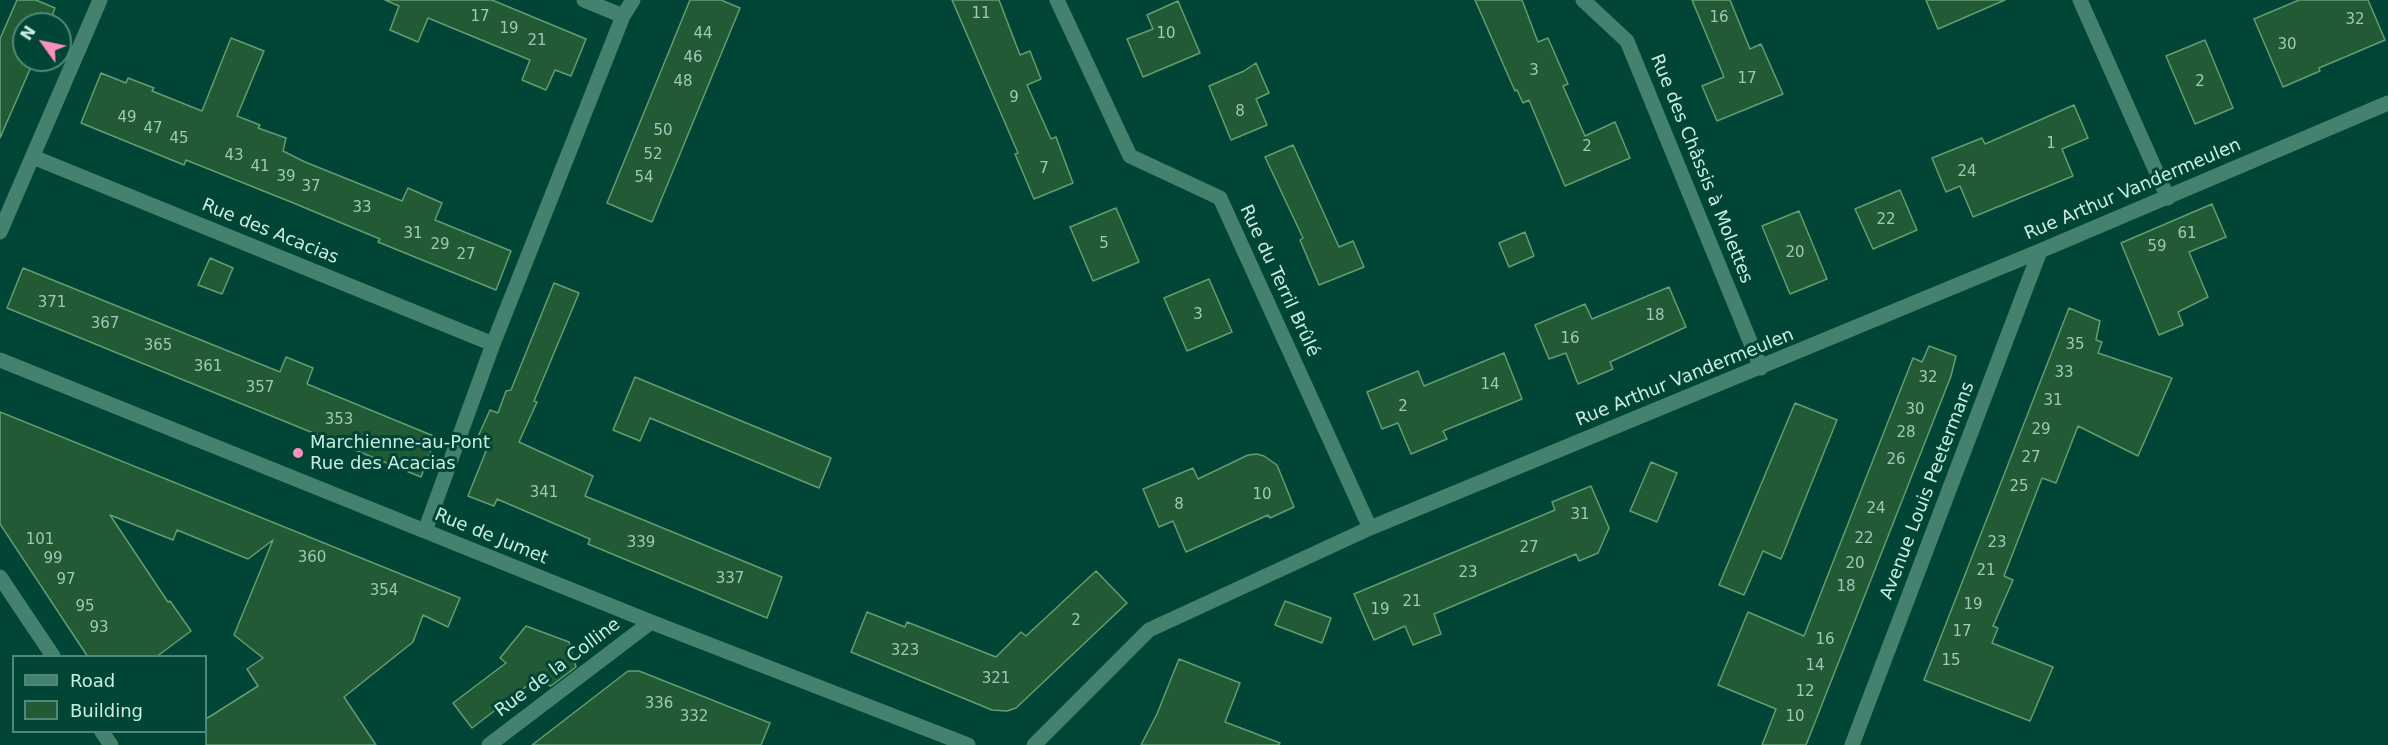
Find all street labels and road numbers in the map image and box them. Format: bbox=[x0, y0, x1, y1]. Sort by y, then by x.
street label: Rue des Châssis à Molettes bbox=[1645, 51, 1757, 287]
street label: Rue Arthur Vandermeulen bbox=[2022, 135, 2244, 245]
street label: Rue des Acacias bbox=[198, 195, 342, 269]
street label: Rue du Terril Brûlé bbox=[1234, 202, 1324, 360]
street label: Rue Arthur Vandermeulen bbox=[1573, 324, 1797, 432]
street label: Avenue Louis Peetermans bbox=[1876, 379, 1980, 603]
street label: Rue de Jumet bbox=[431, 504, 551, 570]
street label: Rue de la Colline bbox=[491, 614, 625, 722]

